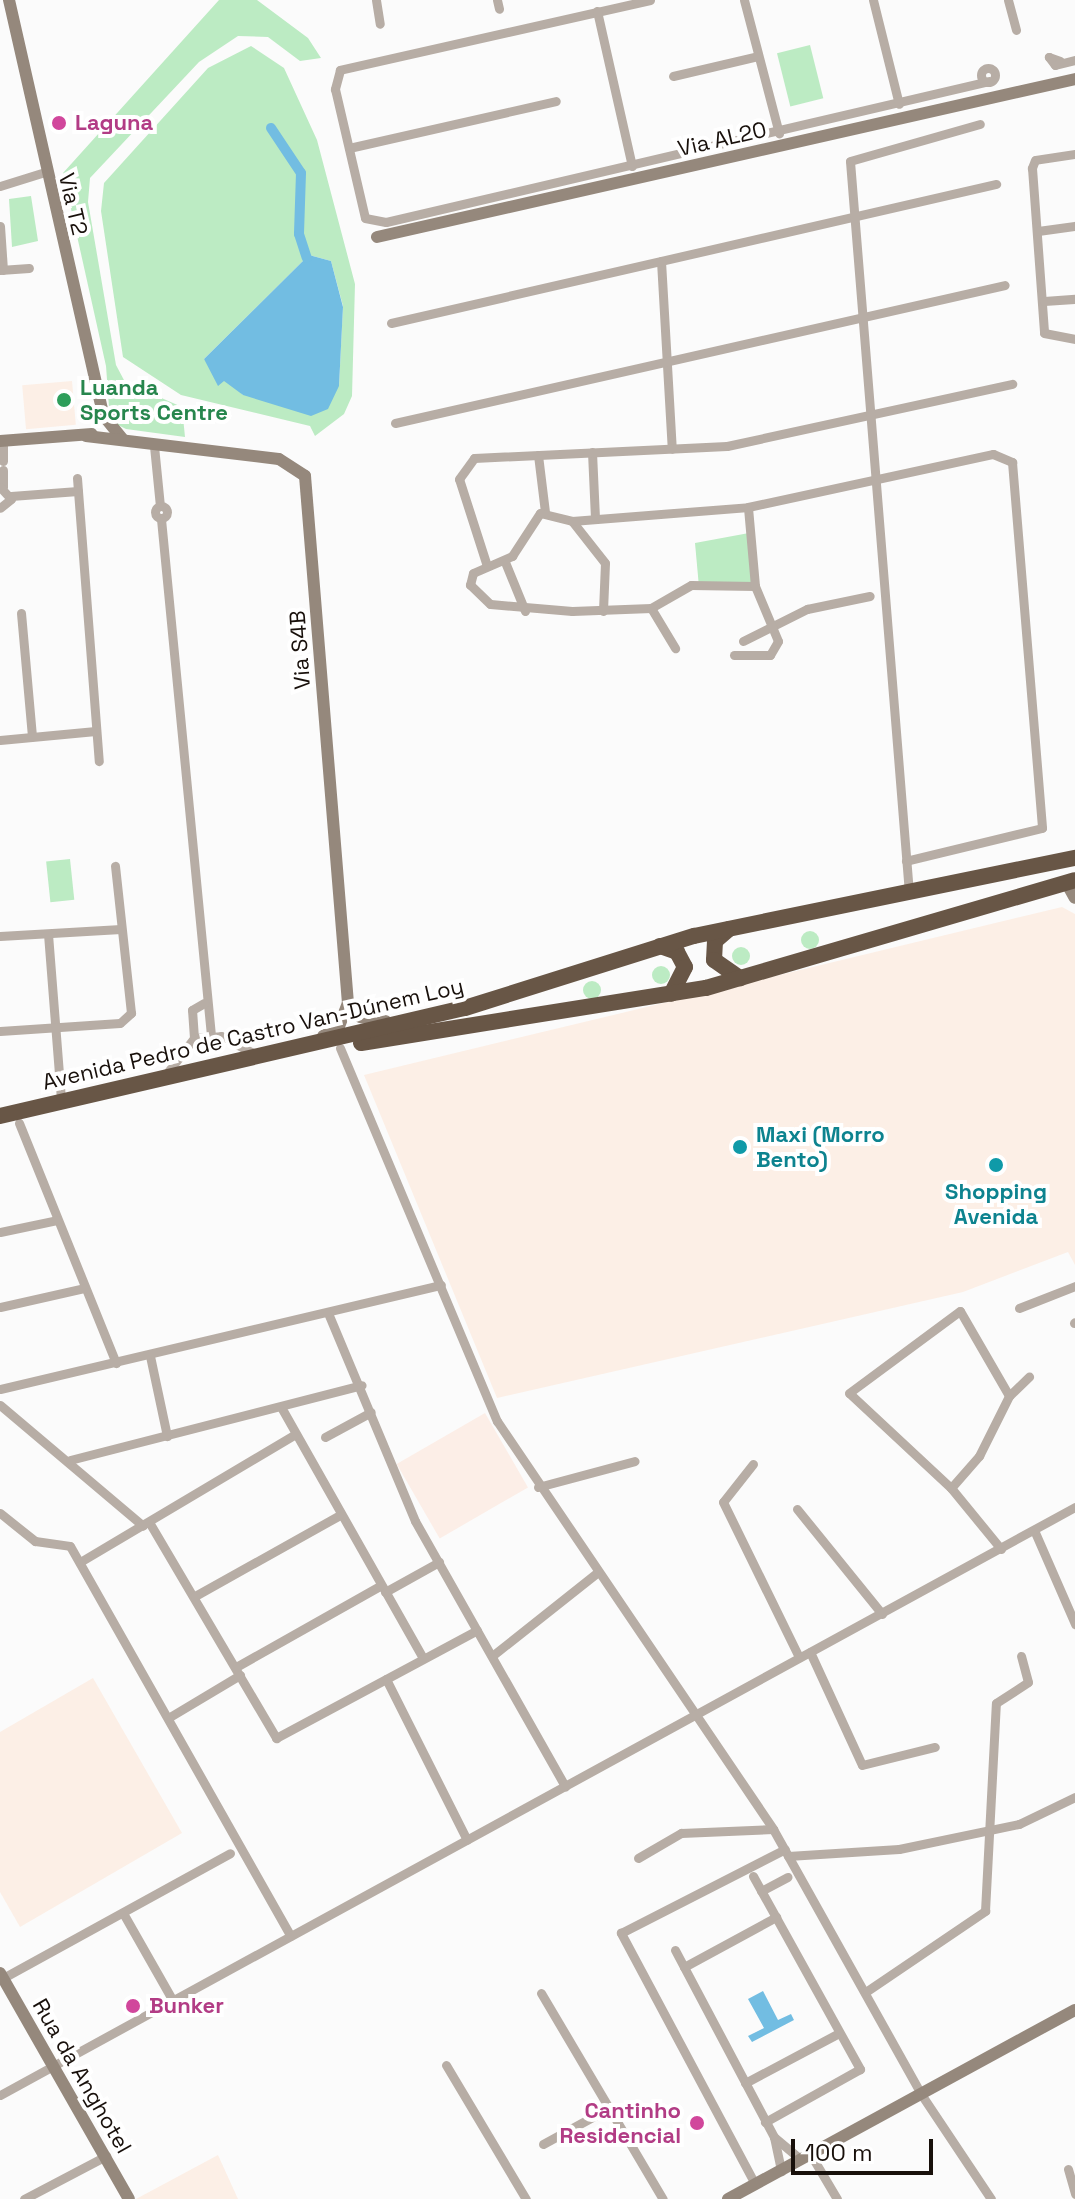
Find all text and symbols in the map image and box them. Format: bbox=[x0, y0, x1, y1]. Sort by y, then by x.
place label: Laguna bbox=[75, 110, 153, 136]
marker: Laguna bbox=[50, 114, 68, 132]
street label: Via AL20 bbox=[675, 116, 769, 162]
street label: Via T2 bbox=[53, 170, 93, 238]
place label: Luanda Sports Centre bbox=[80, 374, 228, 426]
marker: Luanda Sports Centre bbox=[55, 391, 73, 409]
street label: Via S4B bbox=[284, 610, 316, 690]
street label: Avenida Pedro de Castro Van-Dúnem Loy bbox=[40, 973, 466, 1095]
place label: Maxi (Morro Bento) bbox=[756, 1121, 885, 1172]
marker: Maxi (Morro Bento) bbox=[731, 1138, 749, 1156]
marker: Shopping Avenida bbox=[987, 1156, 1005, 1174]
place label: Shopping Avenida bbox=[945, 1178, 1047, 1230]
place label: Bunker bbox=[149, 1993, 224, 2019]
street label: Rua da Anghotel bbox=[27, 1994, 137, 2158]
marker: Bunker bbox=[124, 1997, 142, 2015]
place label: Cantinho Residencial bbox=[559, 2097, 681, 2148]
marker: Cantinho Residencial bbox=[688, 2114, 706, 2132]
scale bar bbox=[795, 2123, 937, 2173]
text: 100 m bbox=[805, 2137, 873, 2168]

